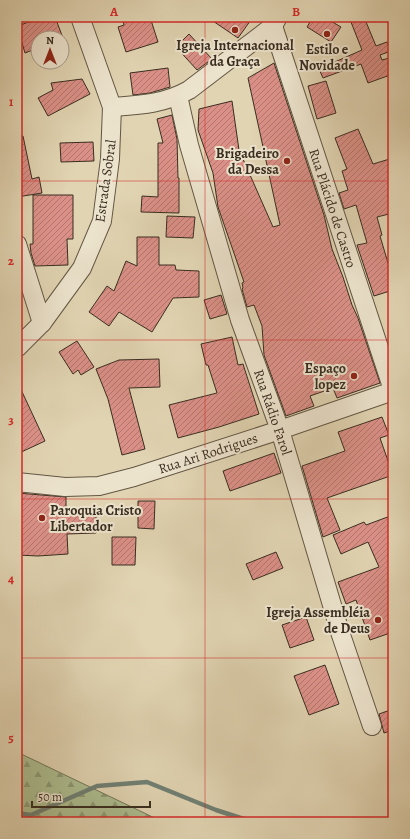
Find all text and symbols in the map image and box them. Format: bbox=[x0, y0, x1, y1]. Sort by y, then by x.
text: A bbox=[109, 3, 119, 20]
text: B bbox=[292, 3, 300, 20]
marker: Igreja Internacional da Graça bbox=[230, 25, 240, 35]
marker: Estilo e Novidade bbox=[322, 29, 332, 39]
north arrow bbox=[30, 30, 70, 70]
text: N bbox=[46, 33, 54, 48]
place label: Igreja Internacional da Graça bbox=[176, 36, 294, 71]
place label: Estilo e Novidade bbox=[299, 40, 355, 75]
text: 1 bbox=[9, 93, 14, 110]
street label: Estrada Sobral bbox=[90, 138, 121, 224]
place label: Brigadeiro da Dessa bbox=[216, 144, 279, 179]
street label: Rua Plácido de Castro bbox=[304, 146, 361, 270]
marker: Brigadeiro da Dessa bbox=[282, 156, 292, 166]
text: 2 bbox=[8, 252, 15, 269]
place label: Espaço lopez bbox=[305, 359, 347, 394]
street label: Rua Rádio Farol bbox=[249, 367, 296, 458]
marker: Espaço lopez bbox=[349, 371, 359, 381]
text: 3 bbox=[8, 411, 14, 428]
street label: Rua Ari Rodrigues bbox=[156, 428, 260, 478]
place label: Paroquia Cristo Libertador bbox=[50, 501, 141, 536]
marker: Paroquia Cristo Libertador bbox=[37, 513, 47, 523]
text: 4 bbox=[8, 570, 14, 587]
place label: Igreja Assembléia de Deus bbox=[266, 603, 370, 638]
marker: Igreja Assembléia de Deus bbox=[373, 615, 383, 625]
text: 5 bbox=[8, 729, 14, 746]
scale bar bbox=[32, 783, 150, 809]
text: 50 m bbox=[38, 789, 62, 805]

